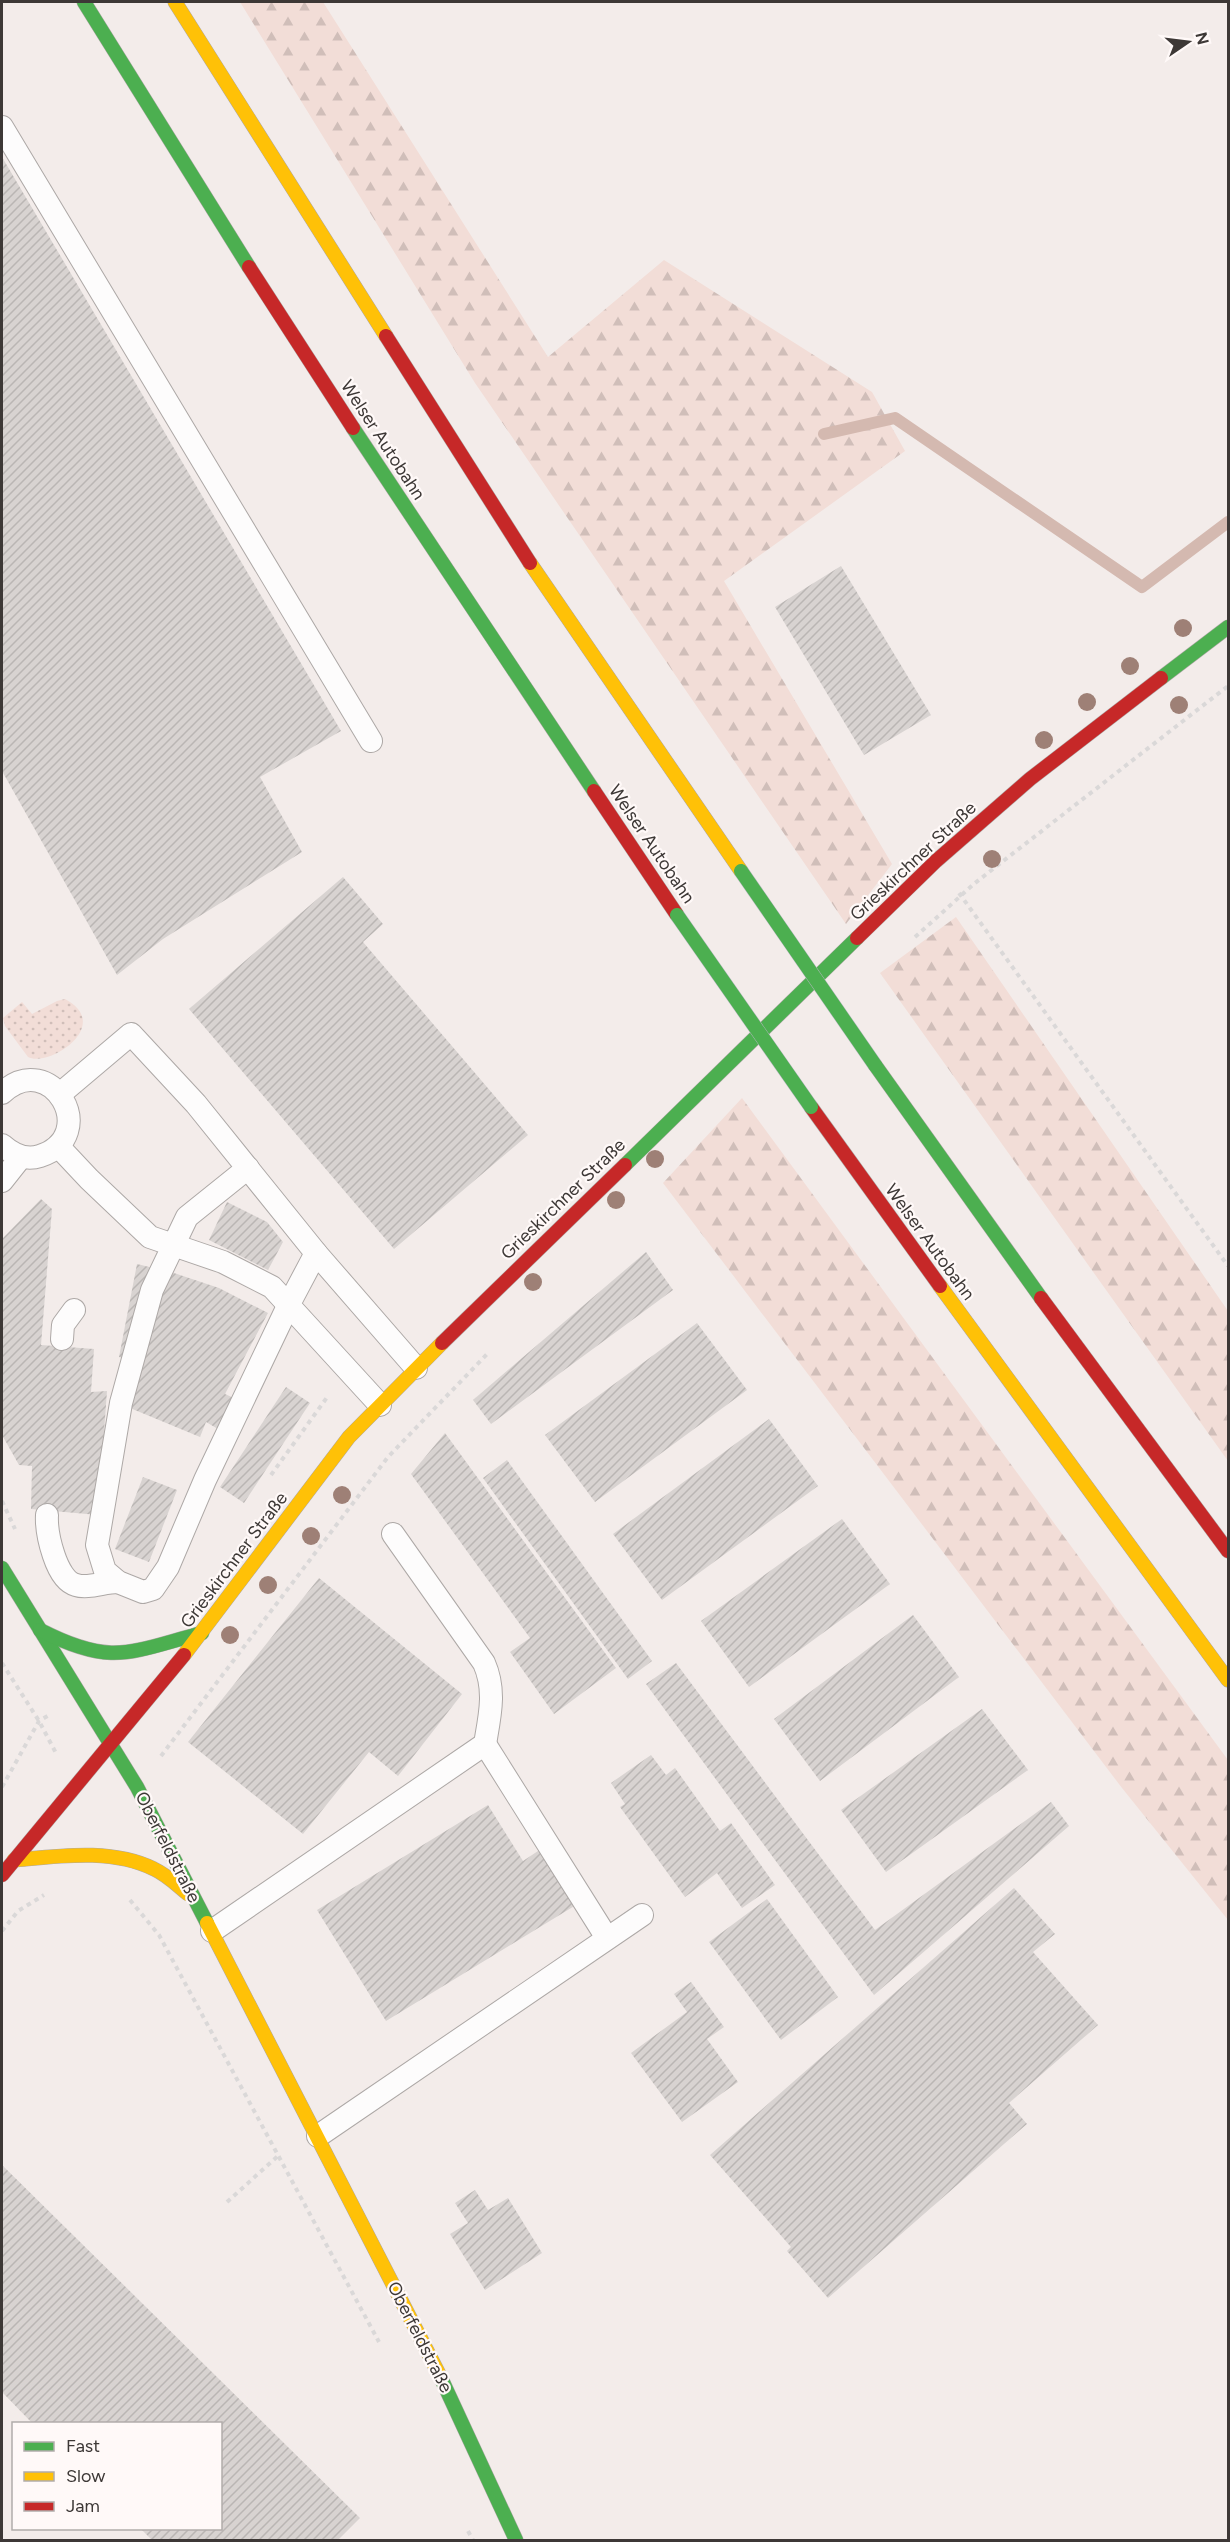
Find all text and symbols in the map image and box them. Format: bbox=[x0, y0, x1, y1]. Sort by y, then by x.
north arrow bbox=[1158, 12, 1218, 72]
text: N bbox=[1191, 30, 1213, 47]
street label: Welser Autobahn bbox=[336, 376, 430, 504]
street label: Welser Autobahn bbox=[604, 781, 700, 907]
street label: Grieskirchner Straße bbox=[845, 797, 981, 925]
street label: Grieskirchner Straße bbox=[496, 1134, 630, 1264]
street label: Welser Autobahn bbox=[880, 1180, 980, 1304]
street label: Grieskirchner Straße bbox=[176, 1488, 292, 1632]
street label: Oberfeldstraße bbox=[131, 1788, 206, 1906]
street label: Oberfeldstraße bbox=[383, 2278, 458, 2396]
legend bbox=[12, 2422, 222, 2530]
text: Fast bbox=[66, 2435, 100, 2457]
text: Slow bbox=[66, 2465, 105, 2487]
text: Jam bbox=[66, 2495, 100, 2517]

